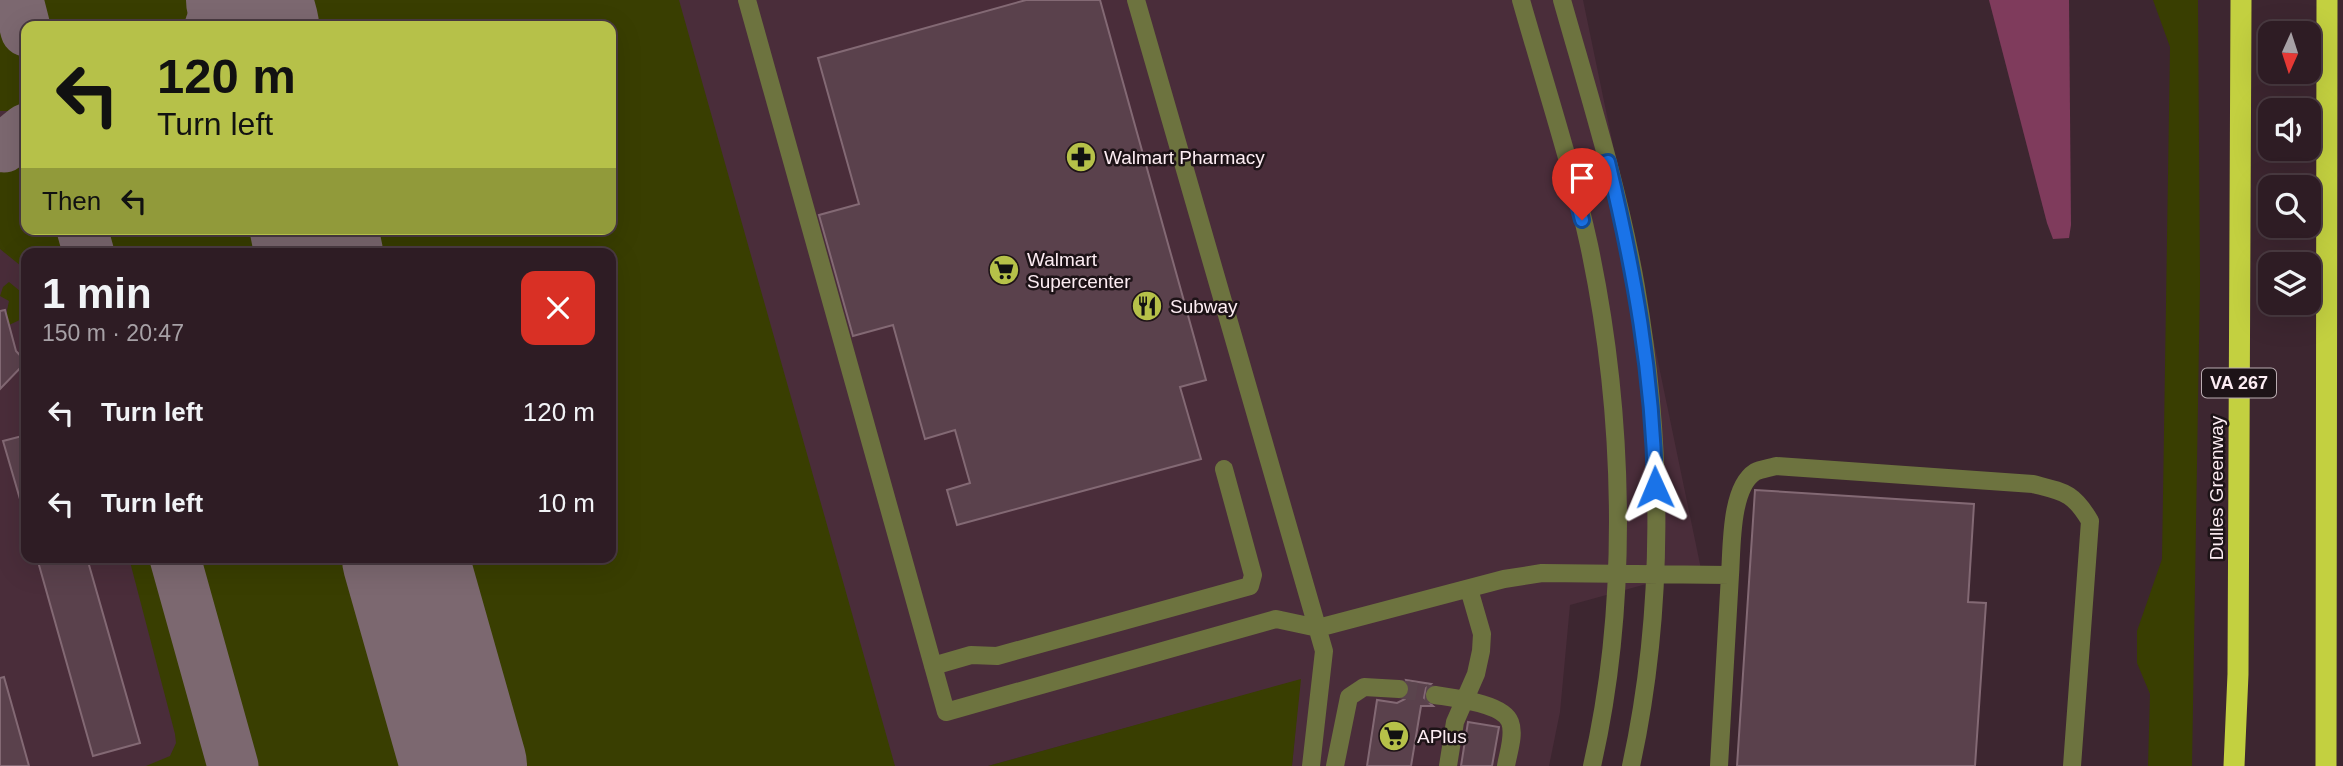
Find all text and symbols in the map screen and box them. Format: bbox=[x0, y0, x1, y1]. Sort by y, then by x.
north arrow bbox=[2258, 21, 2320, 84]
map controls bbox=[2258, 21, 2321, 315]
icon: left bbox=[42, 49, 133, 140]
text: 120 m bbox=[157, 49, 296, 103]
button: sound bbox=[2258, 98, 2321, 161]
text: Turn left bbox=[157, 106, 273, 142]
pharmacy icon: Walmart Pharmacy bbox=[1064, 140, 1098, 174]
place label: Walmart Pharmacy bbox=[1104, 147, 1265, 168]
pin bbox=[1552, 148, 1612, 220]
icon: arrive bbox=[1563, 159, 1601, 197]
button: search bbox=[2258, 175, 2321, 238]
icon: left bbox=[115, 182, 153, 220]
text: Then bbox=[42, 186, 101, 216]
place label: Walmart Supercenter bbox=[1027, 249, 1131, 292]
button: layers bbox=[2258, 252, 2321, 315]
supermarket icon: Walmart Supercenter bbox=[987, 253, 1021, 287]
text: 1 min bbox=[42, 270, 152, 317]
button: close bbox=[521, 271, 595, 345]
restaurant icon: Subway bbox=[1130, 289, 1164, 323]
place label: Subway bbox=[1170, 296, 1238, 317]
text: 150 m · 20:47 bbox=[42, 320, 184, 346]
road number: VA 267 bbox=[2202, 368, 2276, 398]
icon: left bbox=[42, 394, 80, 432]
text: Turn left bbox=[101, 397, 203, 427]
text: 120 m bbox=[523, 397, 595, 427]
street label: Dulles Greenway bbox=[2206, 415, 2227, 560]
position arrow bbox=[1618, 450, 1692, 524]
icon: left bbox=[42, 485, 80, 523]
text: Turn left bbox=[101, 488, 203, 518]
text: 10 m bbox=[537, 488, 595, 518]
supermarket icon: APlus bbox=[1377, 719, 1411, 753]
place label: APlus bbox=[1417, 726, 1467, 747]

